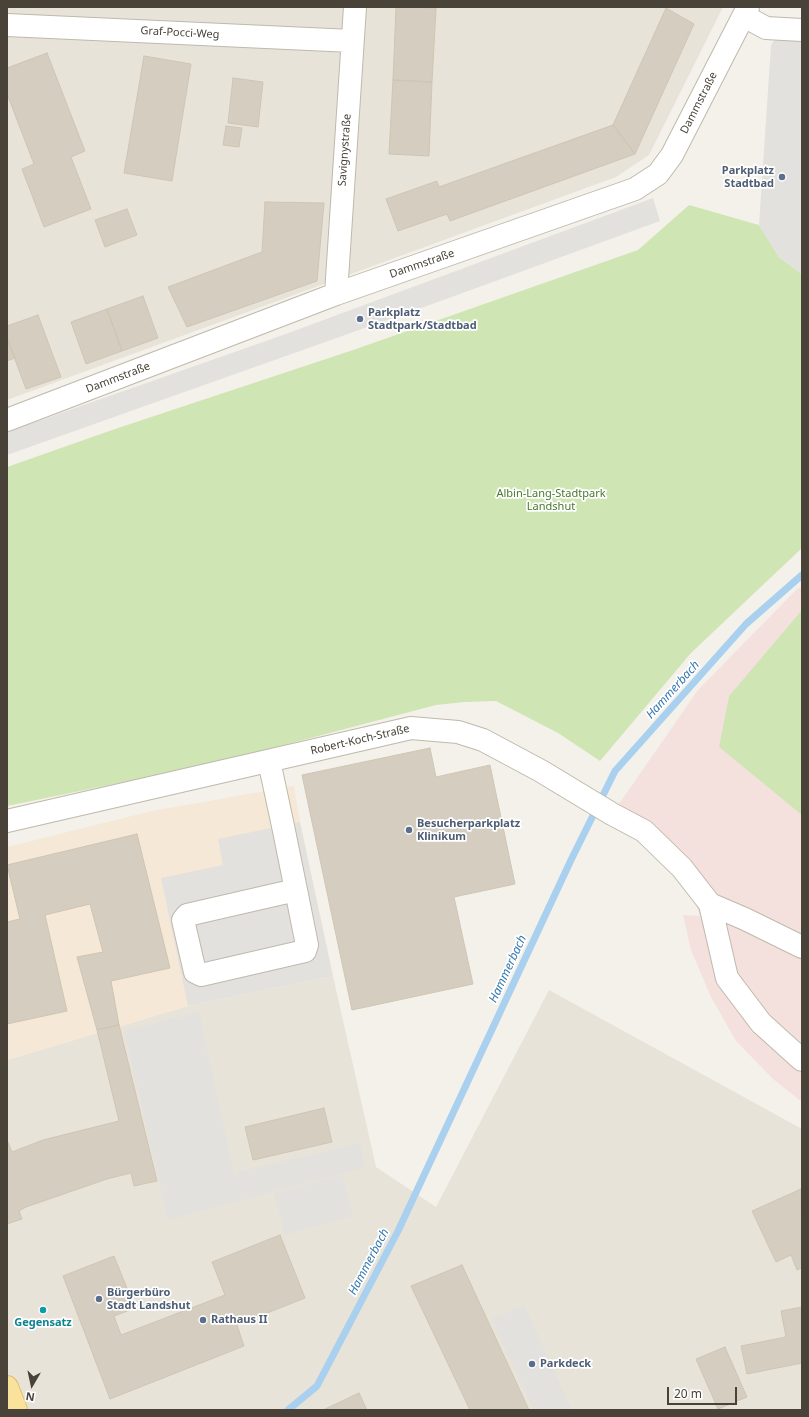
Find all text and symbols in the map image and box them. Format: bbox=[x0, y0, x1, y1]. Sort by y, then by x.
street label: Graf-Pocci-Weg bbox=[140, 24, 220, 42]
street label: Dammstraße bbox=[678, 70, 720, 136]
street label: Savignystraße bbox=[336, 113, 354, 187]
place label: Parkplatz Stadtbad bbox=[722, 164, 774, 190]
marker: Parkplatz Stadtbad bbox=[777, 172, 787, 182]
street label: Dammstraße bbox=[388, 247, 456, 281]
place label: Parkplatz Stadtpark/Stadtbad bbox=[368, 306, 477, 332]
marker: Parkplatz Stadtpark/Stadtbad bbox=[355, 314, 365, 324]
street label: Dammstraße bbox=[84, 360, 152, 396]
park label: Albin-Lang-Stadtpark Landshut bbox=[496, 487, 606, 513]
water label: Hammerbach bbox=[643, 658, 703, 722]
street label: Robert-Koch-Straße bbox=[309, 722, 411, 758]
place label: Besucherparkplatz Klinikum bbox=[417, 817, 520, 843]
marker: Besucherparkplatz Klinikum bbox=[404, 825, 414, 835]
water label: Hammerbach bbox=[486, 933, 530, 1005]
water label: Hammerbach bbox=[346, 1226, 392, 1298]
place label: Bürgerbüro Stadt Landshut bbox=[107, 1286, 190, 1312]
marker: Bürgerbüro Stadt Landshut bbox=[94, 1294, 104, 1304]
marker: Gegensatz bbox=[38, 1305, 48, 1315]
place label: Rathaus II bbox=[211, 1313, 267, 1327]
marker: Rathaus II bbox=[198, 1315, 208, 1325]
place label: Gegensatz bbox=[14, 1316, 72, 1330]
place label: Parkdeck bbox=[540, 1357, 591, 1371]
marker: Parkdeck bbox=[527, 1359, 537, 1369]
north arrow bbox=[12, 1365, 52, 1405]
scale bar bbox=[669, 1379, 739, 1405]
text: 20 m bbox=[674, 1385, 702, 1402]
text: N bbox=[24, 1389, 36, 1405]

